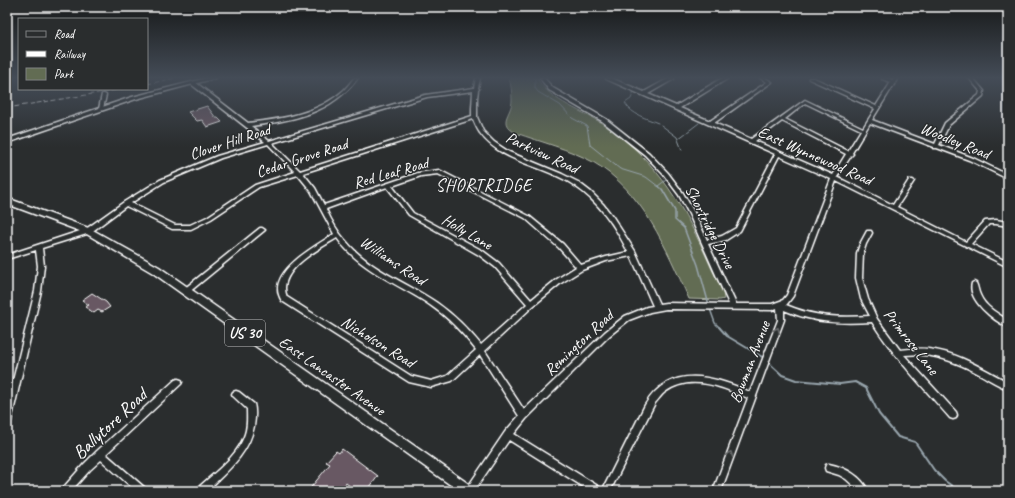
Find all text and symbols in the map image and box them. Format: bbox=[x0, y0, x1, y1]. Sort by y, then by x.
legend bbox=[18, 18, 148, 90]
text: Road bbox=[54, 26, 76, 42]
text: Railway bbox=[54, 46, 86, 62]
text: Park bbox=[54, 66, 75, 82]
street label: Woodley Road bbox=[917, 118, 995, 165]
street label: Clover Hill Road bbox=[187, 119, 275, 164]
street label: East Wynnewood Road bbox=[755, 122, 878, 191]
street label: Parkview Road bbox=[503, 127, 584, 180]
street label: Cedar Grove Road bbox=[254, 133, 353, 182]
street label: Red Leaf Road bbox=[351, 152, 433, 193]
district label: SHORTRIDGE bbox=[436, 175, 533, 196]
street label: Shortridge Drive bbox=[680, 182, 740, 274]
street label: Holly Lane bbox=[438, 210, 497, 255]
street label: Williams Road bbox=[356, 232, 432, 292]
street label: Remington Road bbox=[540, 304, 620, 380]
street label: Primrose Lane bbox=[879, 305, 944, 380]
street label: Nicholson Road bbox=[337, 311, 421, 374]
street label: Bowman Avenue bbox=[725, 317, 775, 406]
road number: US 30 bbox=[225, 320, 265, 346]
one-way arrow bbox=[772, 327, 780, 334]
street label: East Lancaster Avenue bbox=[275, 332, 390, 421]
street label: Ballytore Road bbox=[68, 382, 154, 465]
one-way arrow bbox=[725, 451, 734, 458]

